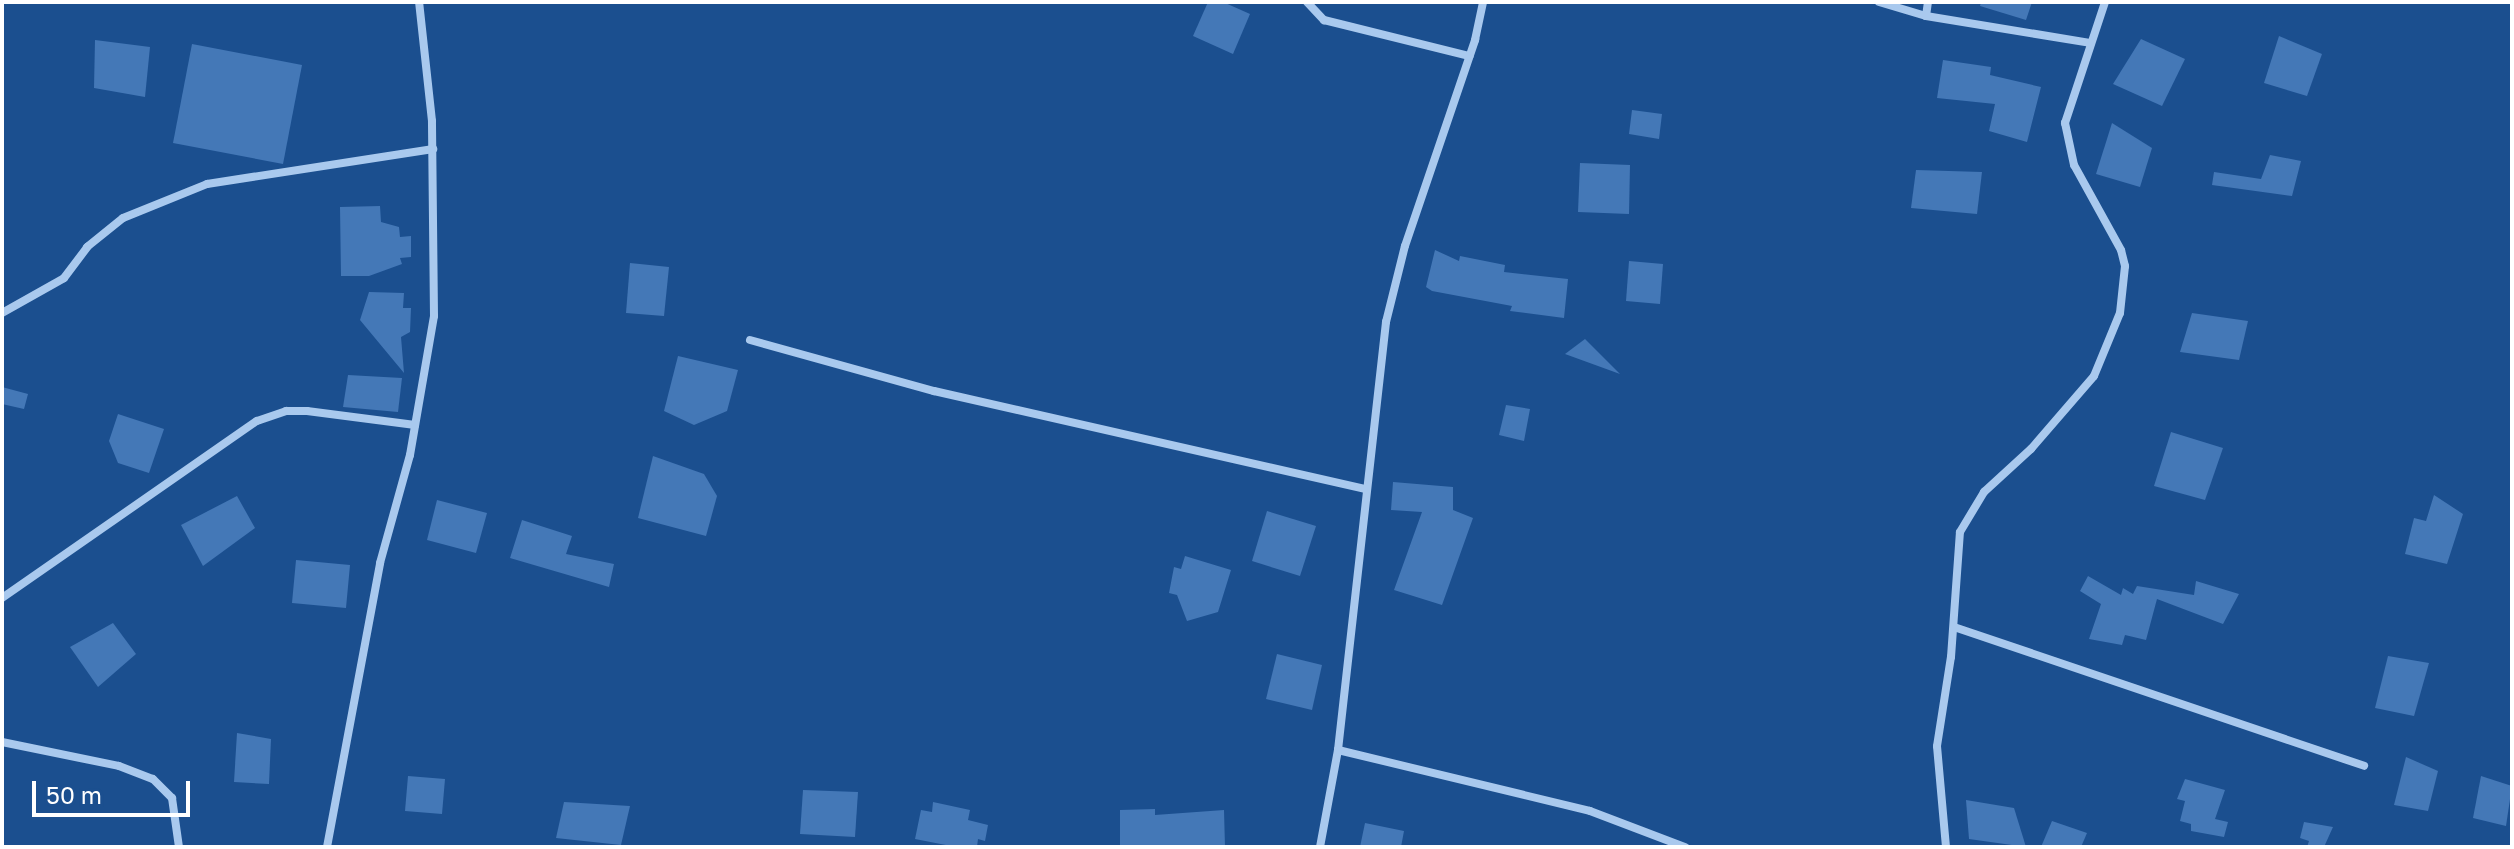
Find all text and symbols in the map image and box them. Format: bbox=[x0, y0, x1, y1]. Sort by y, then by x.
scale bar bbox=[36, 765, 194, 815]
text: 50 m bbox=[46, 780, 102, 809]

